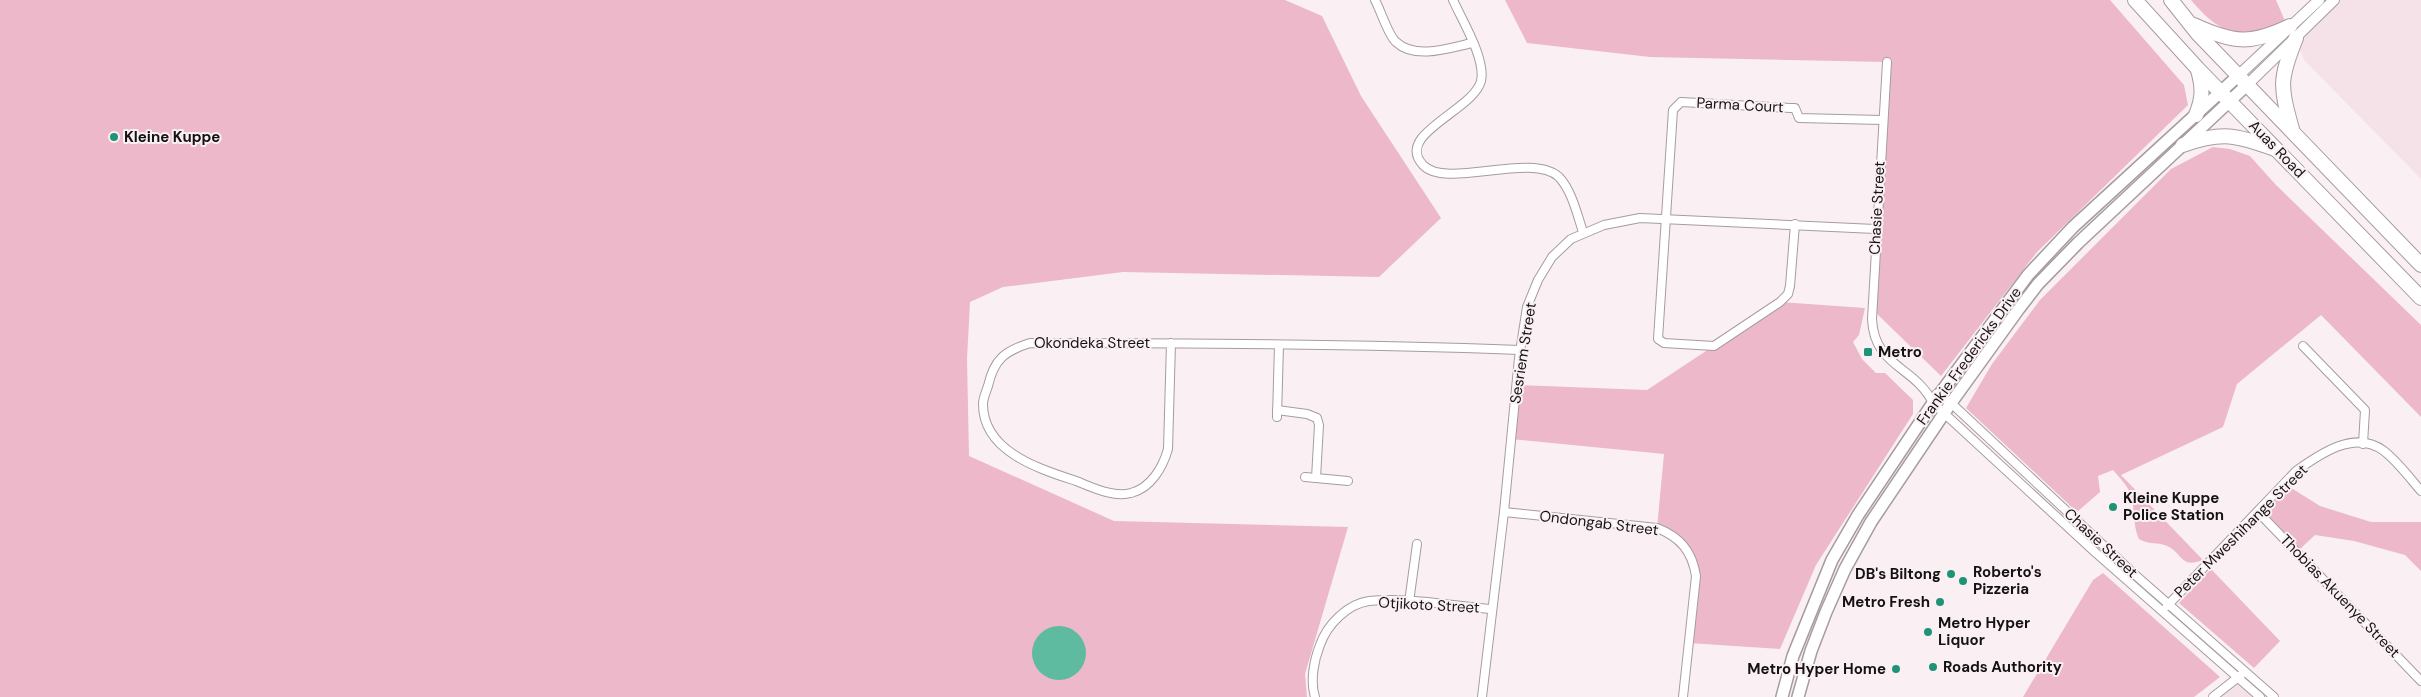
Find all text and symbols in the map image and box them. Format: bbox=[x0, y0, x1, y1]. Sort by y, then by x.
street label: Parma Court bbox=[1696, 93, 1784, 117]
street label: Auas Road bbox=[2244, 116, 2310, 182]
place label: Kleine Kuppe bbox=[124, 127, 220, 147]
marker: Kleine Kuppe bbox=[108, 131, 120, 143]
street label: Chasie Street bbox=[1865, 161, 1889, 255]
street label: Frankie Fredericks Drive bbox=[1912, 283, 2026, 429]
street label: Sesriem Street bbox=[1505, 301, 1541, 405]
street label: Okondeka Street bbox=[1034, 333, 1150, 353]
place label: Metro bbox=[1878, 342, 1922, 362]
marker: Metro bbox=[1862, 346, 1874, 358]
street label: Peter Mweshihange Street bbox=[2170, 460, 2312, 602]
place label: Kleine Kuppe Police Station bbox=[2123, 488, 2224, 525]
marker: Kleine Kuppe Police Station bbox=[2107, 501, 2119, 513]
street label: Chasie Street bbox=[2060, 504, 2142, 582]
street label: Ondongab Street bbox=[1538, 506, 1660, 540]
street label: Thobias Akuenye Street bbox=[2276, 530, 2404, 662]
place label: Roberto's Pizzeria bbox=[1973, 562, 2042, 599]
place label: DB's Biltong bbox=[1855, 564, 1941, 584]
marker: DB's Biltong bbox=[1945, 568, 1957, 580]
marker: Roberto's Pizzeria bbox=[1957, 575, 1969, 587]
street label: Otjikoto Street bbox=[1378, 592, 1480, 618]
place label: Metro Fresh bbox=[1842, 592, 1930, 612]
marker: Metro Fresh bbox=[1934, 596, 1946, 608]
place label: Metro Hyper Liquor bbox=[1938, 613, 2030, 650]
marker: Metro Hyper Liquor bbox=[1922, 626, 1934, 638]
place label: Roads Authority bbox=[1943, 657, 2062, 677]
place label: Metro Hyper Home bbox=[1747, 659, 1886, 679]
marker: Roads Authority bbox=[1927, 661, 1939, 673]
marker: Metro Hyper Home bbox=[1890, 663, 1902, 675]

